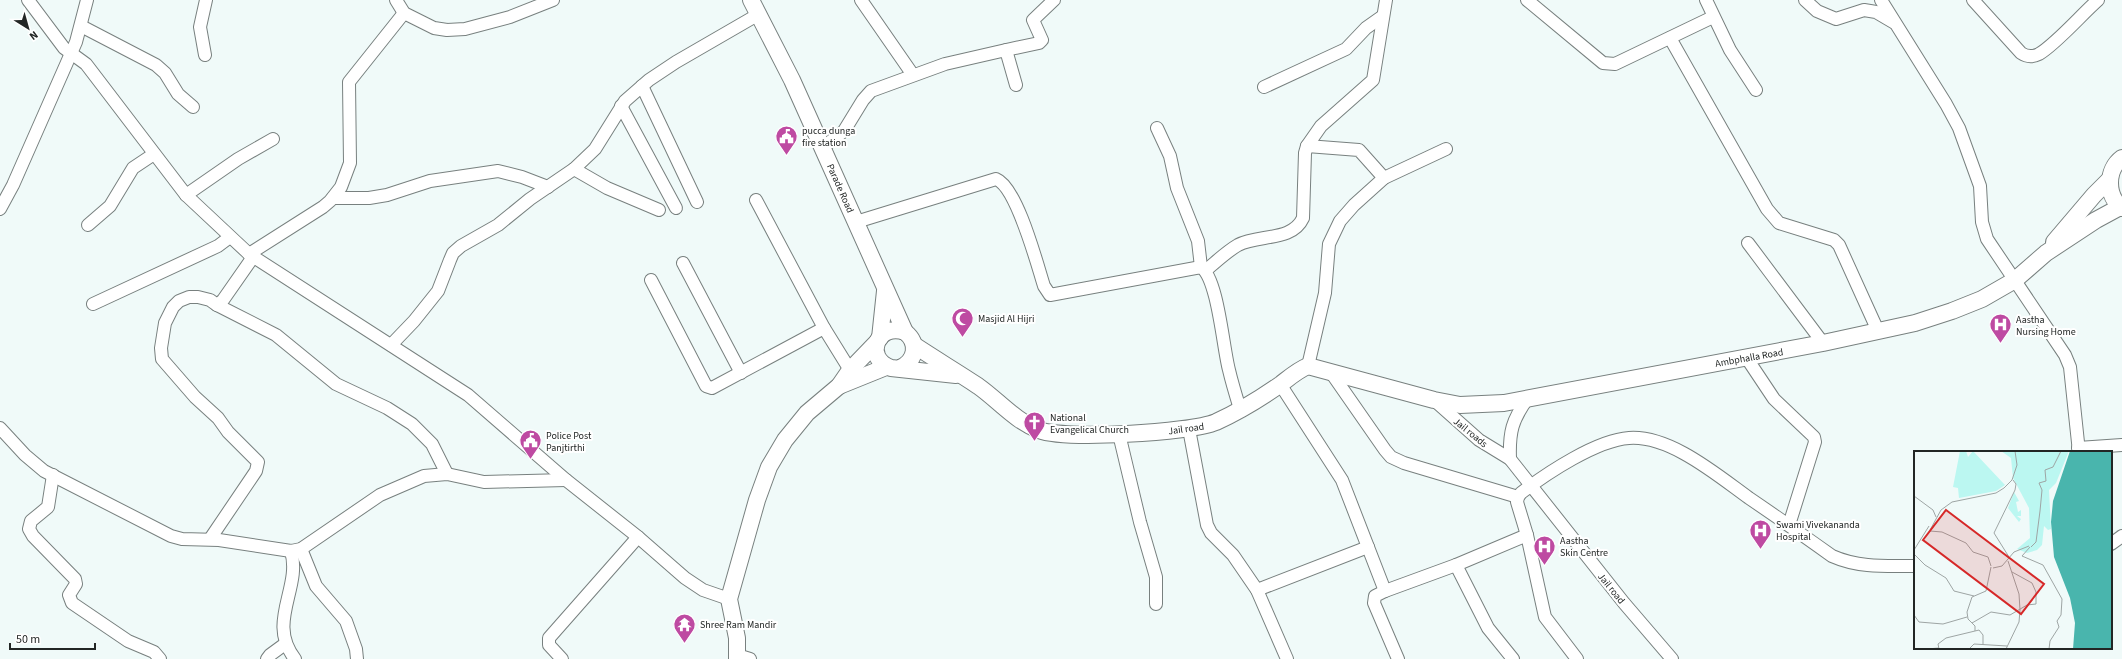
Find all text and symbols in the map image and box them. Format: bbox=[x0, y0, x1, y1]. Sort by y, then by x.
north arrow bbox=[8, 8, 48, 48]
text: N bbox=[26, 27, 41, 44]
public building icon: pucca dunga fire station bbox=[774, 123, 800, 156]
place label: pucca dunga fire station bbox=[802, 124, 855, 150]
street label: Parade Road bbox=[823, 162, 857, 215]
mosque icon: Masjid Al Hijri bbox=[949, 305, 975, 338]
place label: Masjid Al Hijri bbox=[978, 312, 1034, 326]
hospital icon: Aastha Nursing Home bbox=[1988, 312, 2014, 345]
place label: Aastha Nursing Home bbox=[2016, 313, 2076, 339]
street label: Ambphalla Road bbox=[1714, 345, 1784, 371]
church icon: National Evangelical Church bbox=[1021, 410, 1047, 443]
place label: National Evangelical Church bbox=[1050, 411, 1129, 437]
street label: Jail roads bbox=[1450, 415, 1490, 451]
street label: Jail road bbox=[1167, 420, 1205, 438]
public building icon: Police Post Panjtirthi bbox=[518, 428, 544, 461]
place label: Police Post Panjtirthi bbox=[546, 429, 592, 455]
inset map bbox=[1914, 451, 2112, 649]
hospital icon: Swami Vivekananda Hospital bbox=[1748, 517, 1774, 550]
place label: Swami Vivekananda Hospital bbox=[1776, 518, 1860, 544]
hospital icon: Aastha Skin Centre bbox=[1531, 533, 1557, 566]
place label: Aastha Skin Centre bbox=[1560, 534, 1608, 560]
street label: Jail road bbox=[1594, 570, 1628, 607]
temple icon: Shree Ram Mandir bbox=[672, 611, 698, 644]
place label: Shree Ram Mandir bbox=[700, 618, 777, 632]
scale bar bbox=[10, 625, 95, 651]
text: 50 m bbox=[16, 631, 40, 648]

